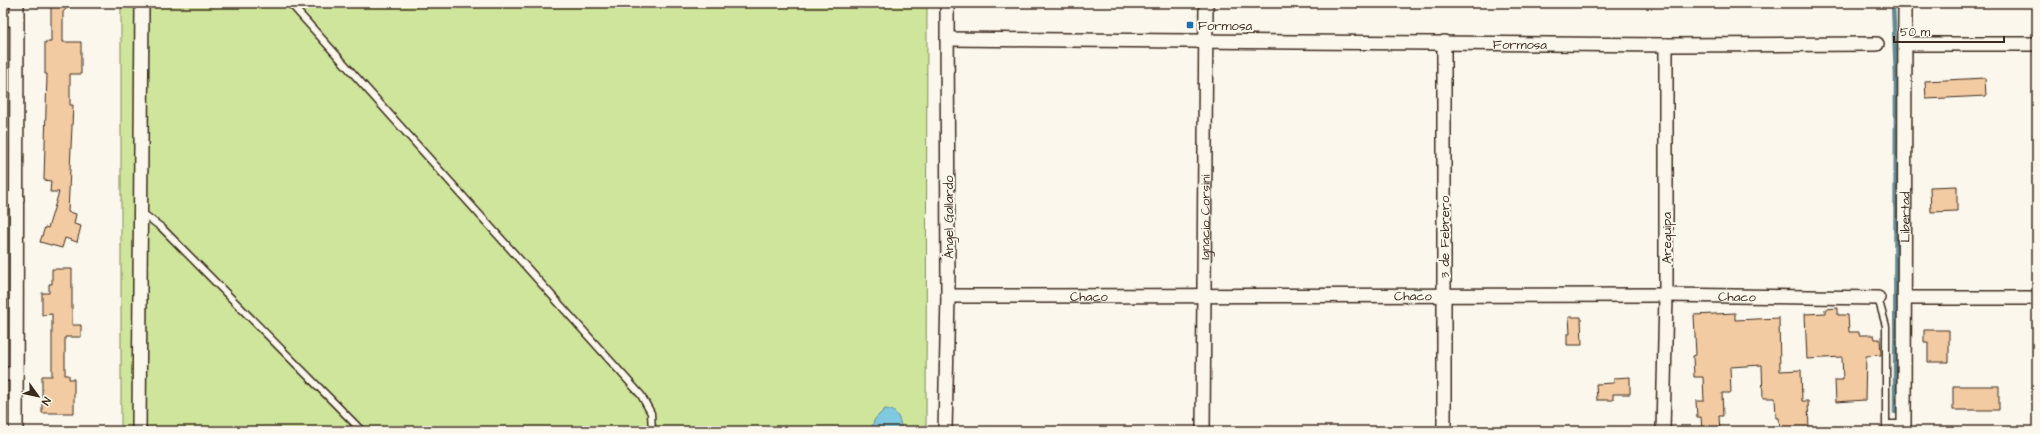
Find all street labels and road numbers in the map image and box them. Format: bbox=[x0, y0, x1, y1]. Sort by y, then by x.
street label: Formosa bbox=[1493, 36, 1547, 54]
street label: Ignacio Corsini bbox=[1196, 174, 1215, 260]
street label: Ángel Gallardo bbox=[940, 175, 959, 259]
street label: Libertad bbox=[1896, 191, 1915, 243]
street label: 3 de Febrero bbox=[1436, 195, 1454, 278]
street label: Arequipa bbox=[1658, 212, 1676, 264]
street label: Chaco bbox=[1394, 287, 1433, 305]
street label: Chaco bbox=[1070, 288, 1109, 306]
street label: Chaco bbox=[1718, 288, 1757, 306]

